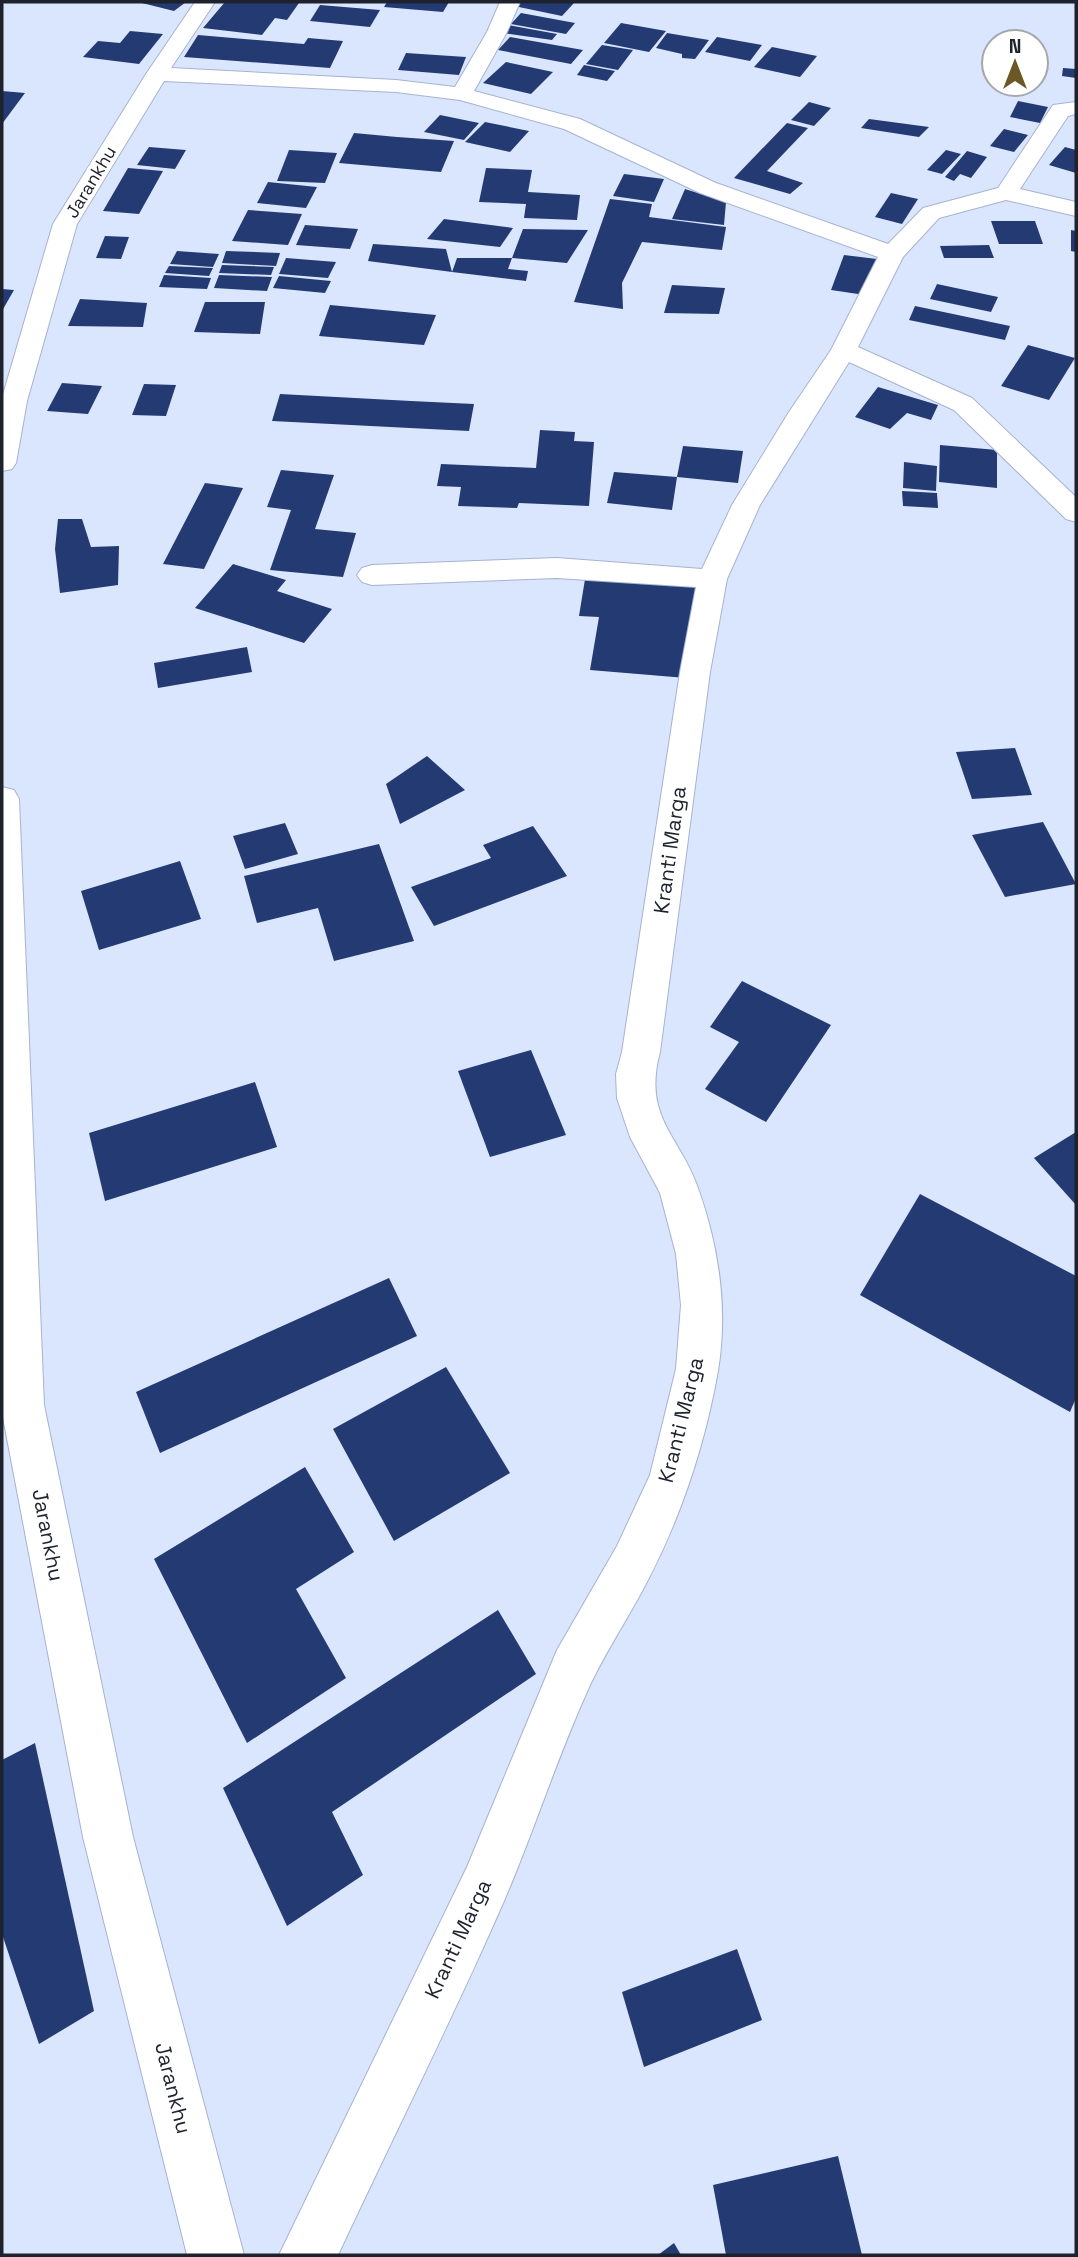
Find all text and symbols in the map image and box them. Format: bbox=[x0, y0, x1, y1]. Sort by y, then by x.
north arrow bbox=[980, 28, 1050, 98]
text: N bbox=[1009, 34, 1021, 59]
street label: Jarankhu bbox=[60, 142, 121, 222]
street label: Kranti Marga bbox=[647, 784, 692, 915]
street label: Kranti Marga bbox=[652, 1354, 709, 1486]
street label: Jarankhu bbox=[26, 1486, 71, 1583]
street label: Kranti Marga bbox=[418, 1875, 497, 2003]
street label: Jarankhu bbox=[149, 2039, 198, 2136]

